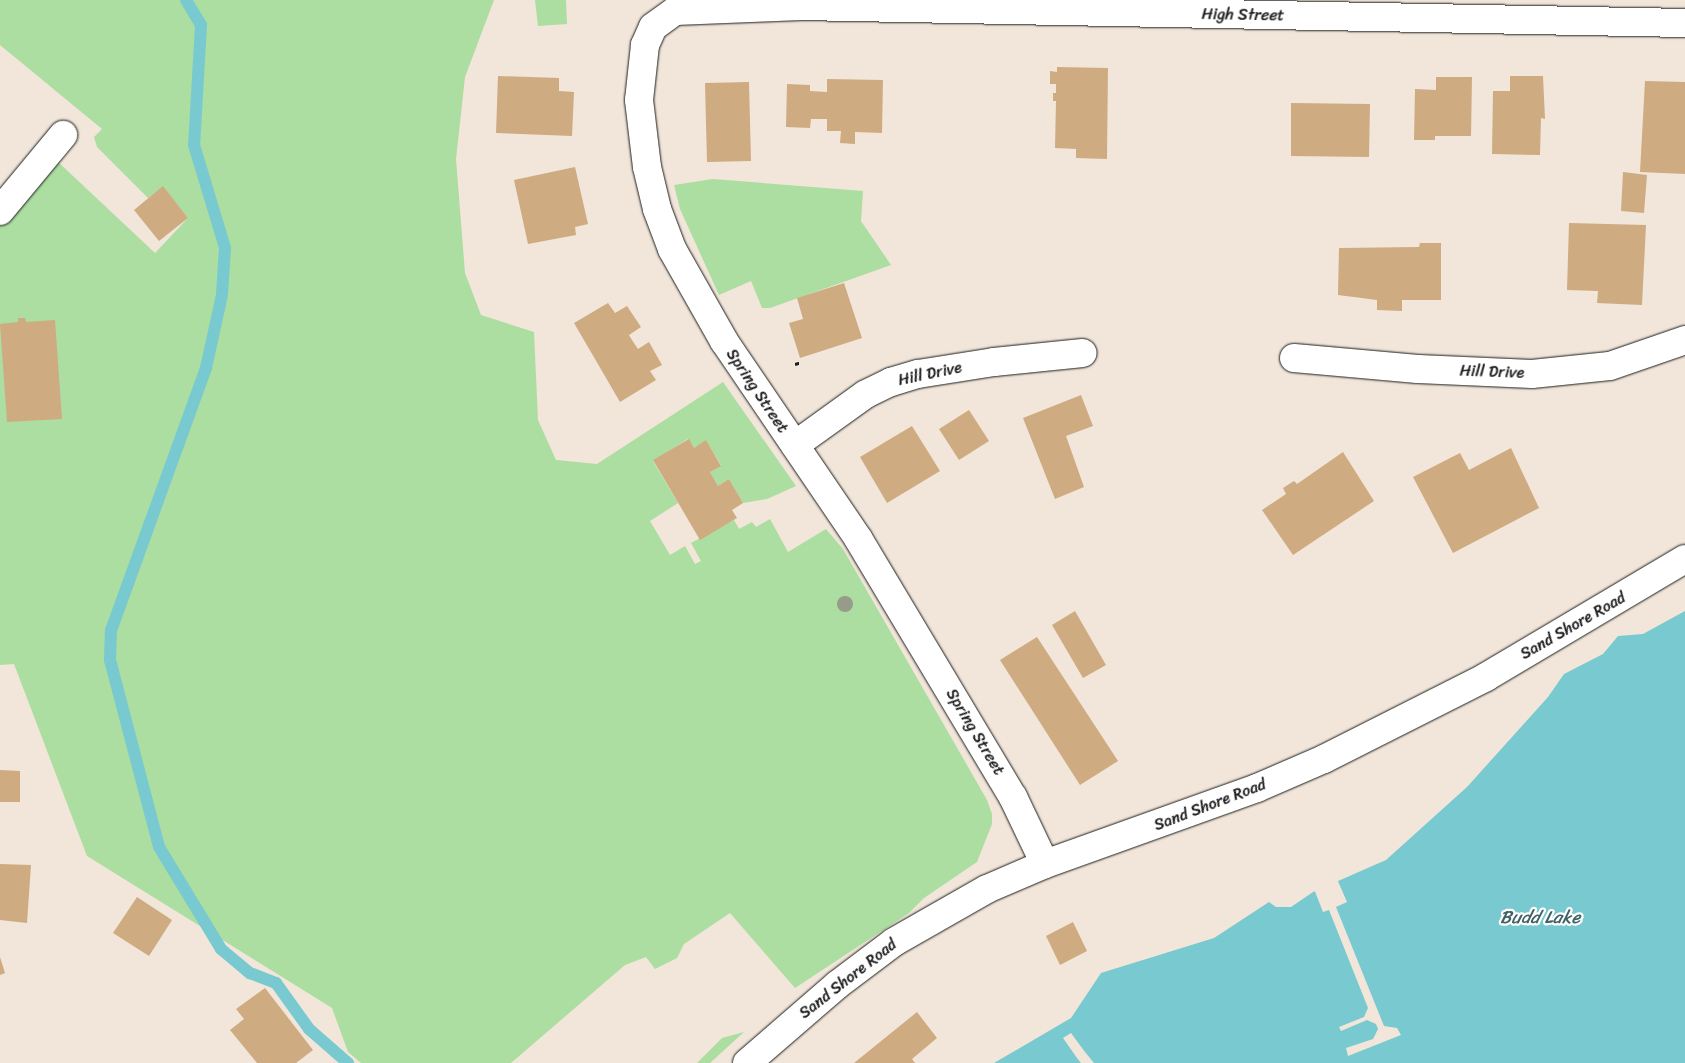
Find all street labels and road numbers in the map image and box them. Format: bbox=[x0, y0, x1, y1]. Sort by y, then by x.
street label: High Street bbox=[1201, 5, 1285, 25]
street label: Spring Street bbox=[722, 345, 792, 437]
street label: Hill Drive bbox=[896, 358, 964, 390]
street label: Hill Drive bbox=[1459, 361, 1525, 383]
street label: Sand Shore Road bbox=[1517, 588, 1629, 664]
street label: Spring Street bbox=[942, 686, 1008, 778]
street label: Sand Shore Road bbox=[1151, 775, 1269, 835]
street label: Sand Shore Road bbox=[795, 935, 901, 1023]

